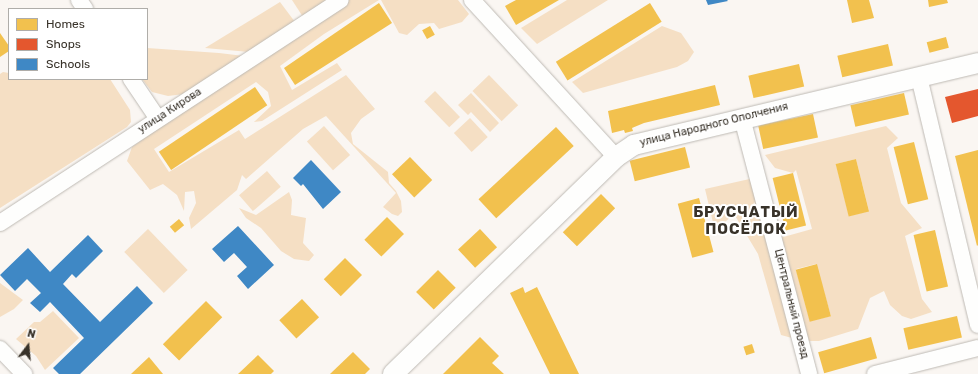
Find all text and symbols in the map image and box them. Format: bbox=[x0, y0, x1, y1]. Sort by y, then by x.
legend bbox=[8, 8, 148, 80]
text: Homes bbox=[46, 17, 85, 31]
text: Shops bbox=[46, 37, 81, 51]
text: Schools bbox=[46, 57, 90, 71]
street label: улица Кирова bbox=[136, 86, 204, 136]
street label: улица Народного Ополчения bbox=[638, 100, 790, 150]
district label: БРУСЧАТЫЙ ПОСЁЛОК bbox=[693, 203, 799, 238]
street label: Центральный проезд bbox=[771, 248, 811, 360]
north arrow bbox=[8, 326, 48, 366]
text: N bbox=[26, 327, 37, 341]

